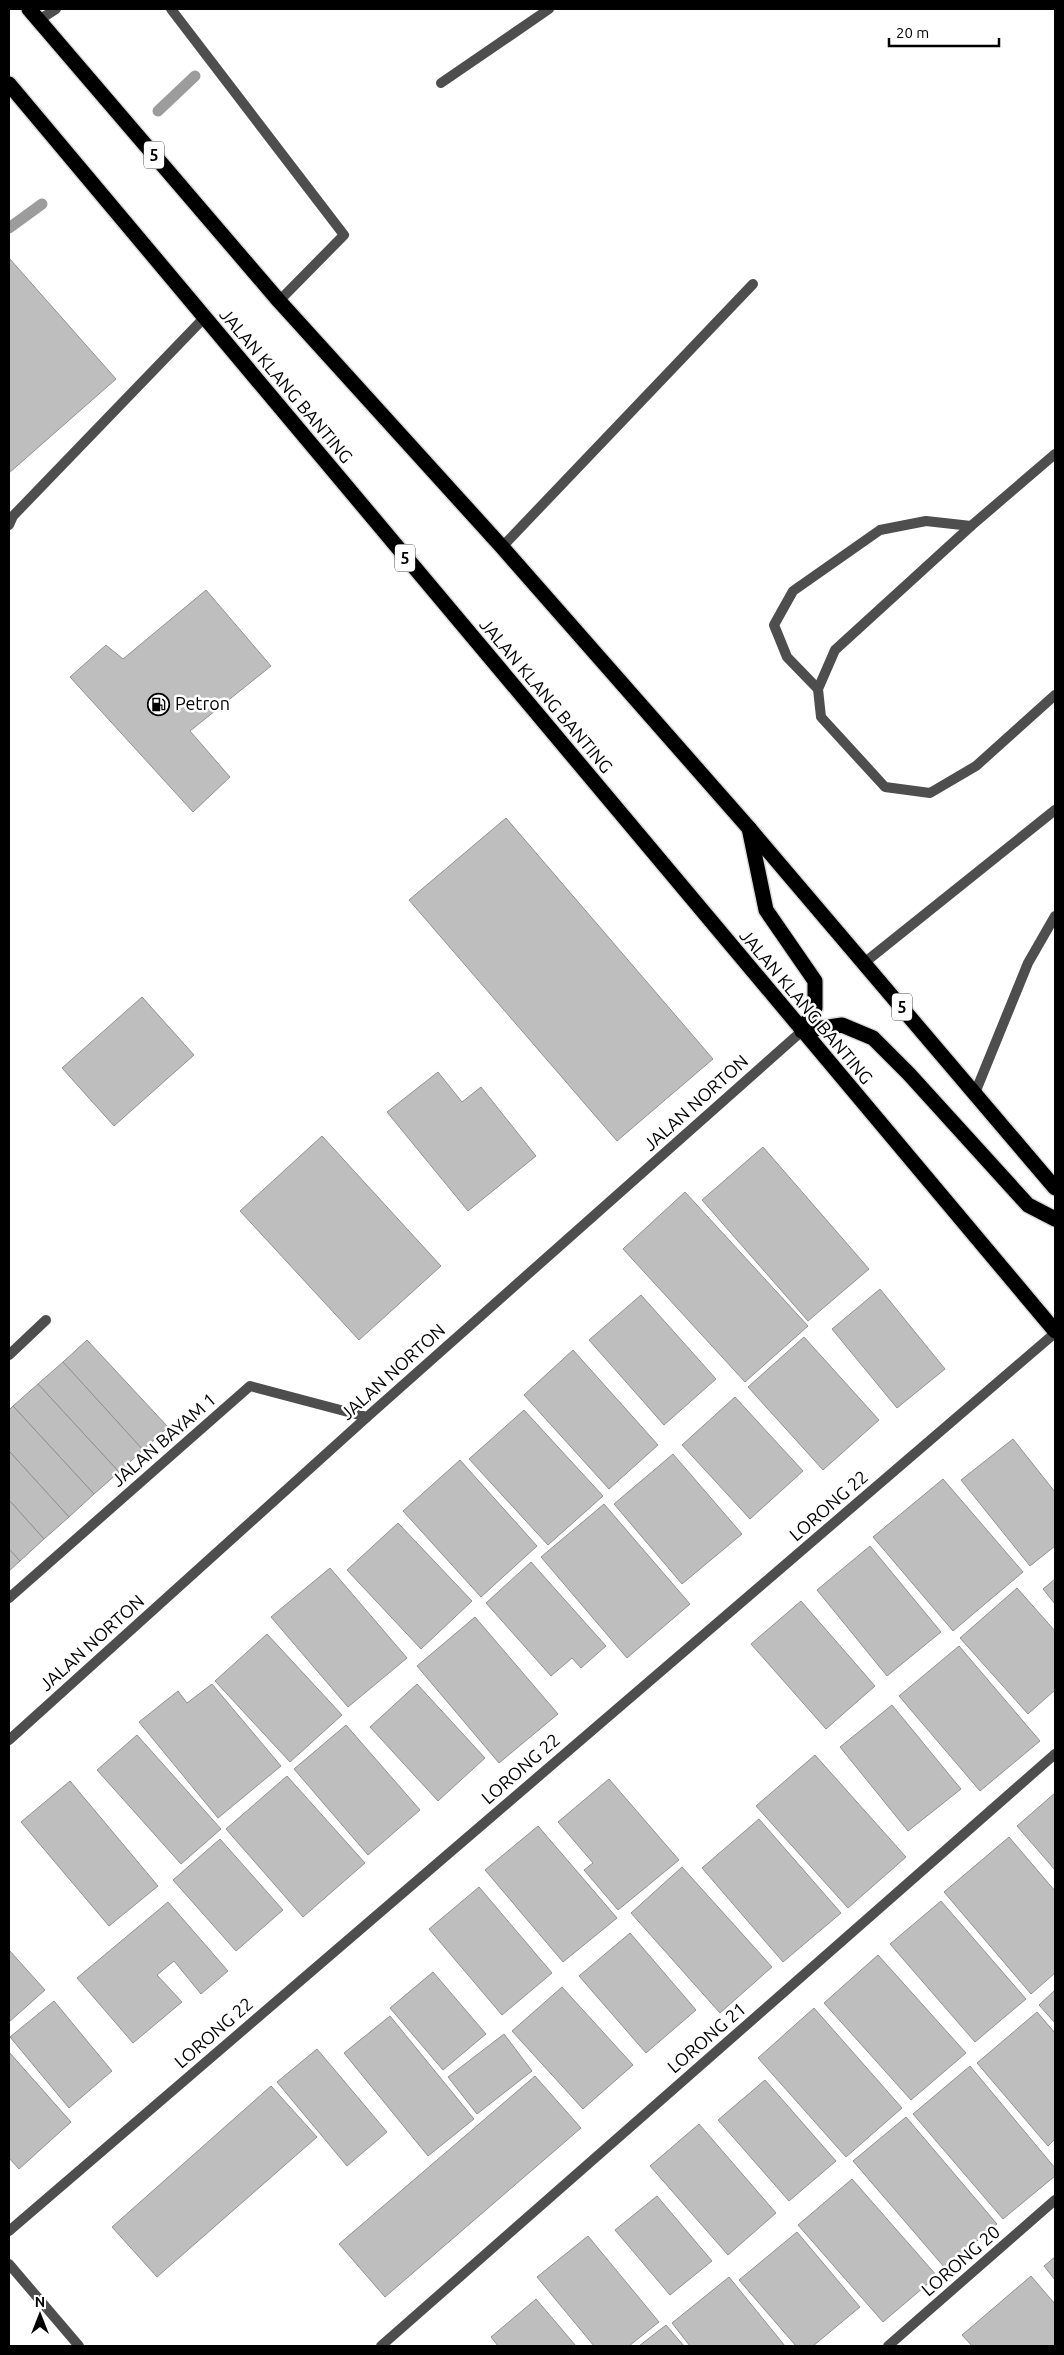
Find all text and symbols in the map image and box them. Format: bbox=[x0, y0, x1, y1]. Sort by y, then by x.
scale bar bbox=[889, 15, 999, 47]
text: 20 m bbox=[896, 24, 929, 41]
road number: 5 bbox=[144, 142, 164, 168]
street label: JALAN KLANG BANTING bbox=[216, 304, 357, 467]
road number: 5 bbox=[395, 544, 415, 572]
street label: JALAN KLANG BANTING bbox=[476, 614, 617, 777]
fuel station icon: Petron bbox=[147, 692, 171, 716]
place label: Petron bbox=[175, 693, 230, 713]
street label: JALAN KLANG BANTING bbox=[736, 925, 877, 1088]
road number: 5 bbox=[892, 994, 912, 1020]
street label: JALAN NORTON bbox=[639, 1050, 752, 1154]
street label: JALAN NORTON bbox=[336, 1319, 449, 1423]
street label: JALAN BAYAM 1 bbox=[107, 1389, 220, 1490]
street label: LORONG 22 bbox=[785, 1466, 871, 1545]
street label: JALAN NORTON bbox=[35, 1590, 148, 1694]
street label: LORONG 22 bbox=[477, 1729, 563, 1808]
street label: LORONG 22 bbox=[170, 1993, 256, 2072]
street label: LORONG 21 bbox=[663, 1998, 749, 2077]
street label: LORONG 20 bbox=[917, 2221, 1003, 2300]
north arrow bbox=[15, 2290, 65, 2340]
text: N bbox=[35, 2294, 45, 2310]

